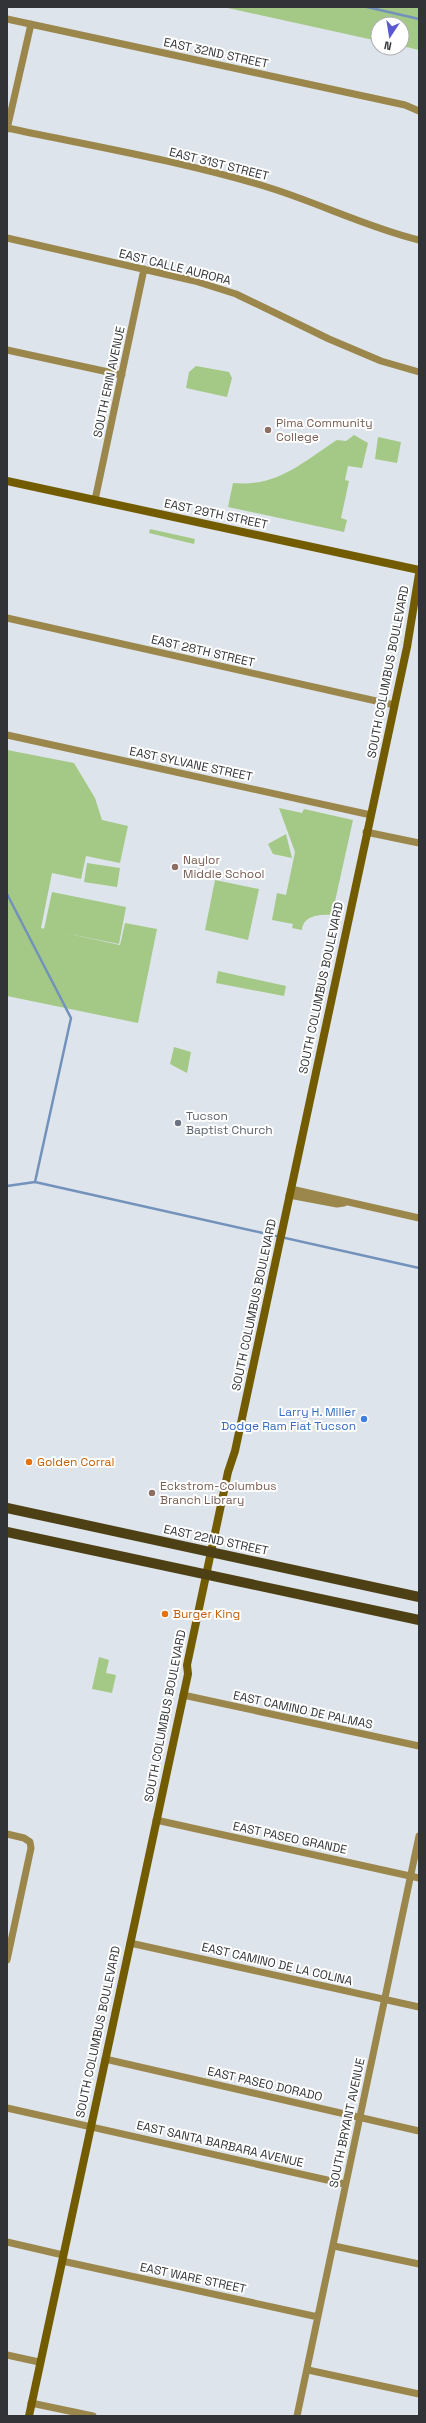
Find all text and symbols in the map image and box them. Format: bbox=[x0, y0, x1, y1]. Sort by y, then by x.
north arrow bbox=[370, 16, 410, 56]
street label: EAST 32ND STREET bbox=[162, 34, 270, 72]
text: N bbox=[383, 38, 393, 53]
street label: EAST 31ST STREET bbox=[167, 144, 271, 184]
street label: EAST CALLE AURORA bbox=[117, 245, 233, 289]
street label: SOUTH ERIN AVENUE bbox=[89, 325, 129, 439]
place label: Pima Community College bbox=[276, 415, 373, 445]
marker: Pima Community College bbox=[263, 425, 273, 435]
street label: EAST 29TH STREET bbox=[163, 495, 269, 533]
street label: SOUTH COLUMBUS BOULEVARD bbox=[363, 584, 413, 760]
street label: EAST 28TH STREET bbox=[150, 631, 256, 671]
street label: EAST SYLVANE STREET bbox=[128, 743, 254, 785]
place label: Naylor Middle School bbox=[183, 852, 265, 882]
marker: Naylor Middle School bbox=[170, 862, 180, 872]
street label: SOUTH COLUMBUS BOULEVARD bbox=[295, 901, 347, 1075]
place label: Tucson Baptist Church bbox=[186, 1108, 273, 1138]
marker: Tucson Baptist Church bbox=[173, 1118, 183, 1128]
street label: SOUTH COLUMBUS BOULEVARD bbox=[228, 1218, 280, 1392]
place label: Larry H. Miller Dodge Ram Fiat Tucson bbox=[221, 1404, 356, 1434]
marker: Larry H. Miller Dodge Ram Fiat Tucson bbox=[359, 1414, 369, 1424]
place label: Golden Corral bbox=[37, 1454, 114, 1470]
marker: Golden Corral bbox=[24, 1457, 34, 1467]
place label: Eckstrom-Columbus Branch Library bbox=[160, 1478, 277, 1508]
marker: Eckstrom-Columbus Branch Library bbox=[147, 1488, 157, 1498]
street label: EAST 22ND STREET bbox=[162, 1521, 270, 1559]
place label: Burger King bbox=[173, 1606, 240, 1622]
marker: Burger King bbox=[160, 1609, 170, 1619]
street label: SOUTH COLUMBUS BOULEVARD bbox=[140, 1628, 190, 1804]
street label: EAST CAMINO DE PALMAS bbox=[232, 1687, 374, 1733]
street label: EAST PASEO GRANDE bbox=[232, 1818, 349, 1858]
street label: EAST CAMINO DE LA COLINA bbox=[200, 1939, 354, 1989]
street label: SOUTH COLUMBUS BOULEVARD bbox=[72, 1945, 124, 2119]
street label: SOUTH BRYANT AVENUE bbox=[325, 2056, 369, 2189]
street label: EAST PASEO DORADO bbox=[206, 2063, 324, 2105]
street label: EAST SANTA BARBARA AVENUE bbox=[135, 2117, 305, 2171]
street label: EAST WARE STREET bbox=[138, 2259, 248, 2297]

